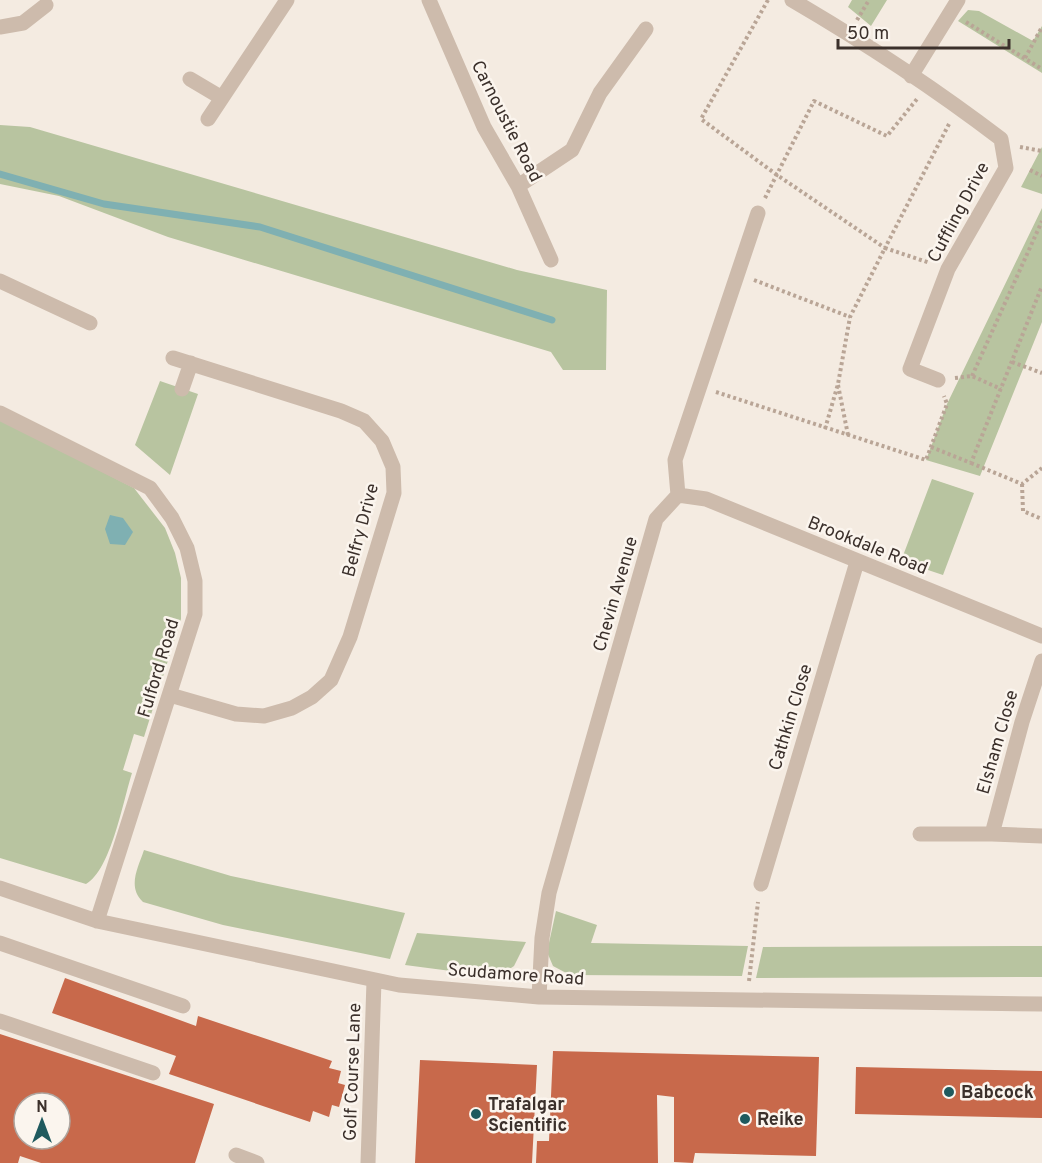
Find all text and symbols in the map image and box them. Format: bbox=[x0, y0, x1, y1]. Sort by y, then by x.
scale bar bbox=[838, 12, 1009, 50]
text: 50 m bbox=[847, 23, 889, 46]
street label: Carnoustie Road bbox=[465, 57, 546, 186]
street label: Cuffling Drive bbox=[923, 158, 995, 267]
street label: Belfry Drive bbox=[338, 481, 385, 580]
street label: Brookdale Road bbox=[804, 512, 931, 581]
street label: Chevin Avenue bbox=[589, 534, 644, 655]
street label: Fulford Road bbox=[133, 616, 185, 721]
street label: Cathkin Close bbox=[764, 661, 819, 773]
street label: Elsham Close bbox=[973, 688, 1024, 797]
street label: Scudamore Road bbox=[447, 959, 585, 992]
street label: Golf Course Lane bbox=[340, 1003, 367, 1142]
place label: Babcock bbox=[961, 1082, 1034, 1105]
marker: Babcock bbox=[942, 1085, 956, 1099]
north arrow bbox=[12, 1091, 72, 1151]
place label: Trafalgar Scientific bbox=[488, 1094, 567, 1138]
text: N bbox=[36, 1098, 48, 1118]
marker: Trafalgar Scientific bbox=[469, 1107, 483, 1121]
place label: Reike bbox=[757, 1109, 804, 1132]
marker: Reike bbox=[738, 1112, 752, 1126]

